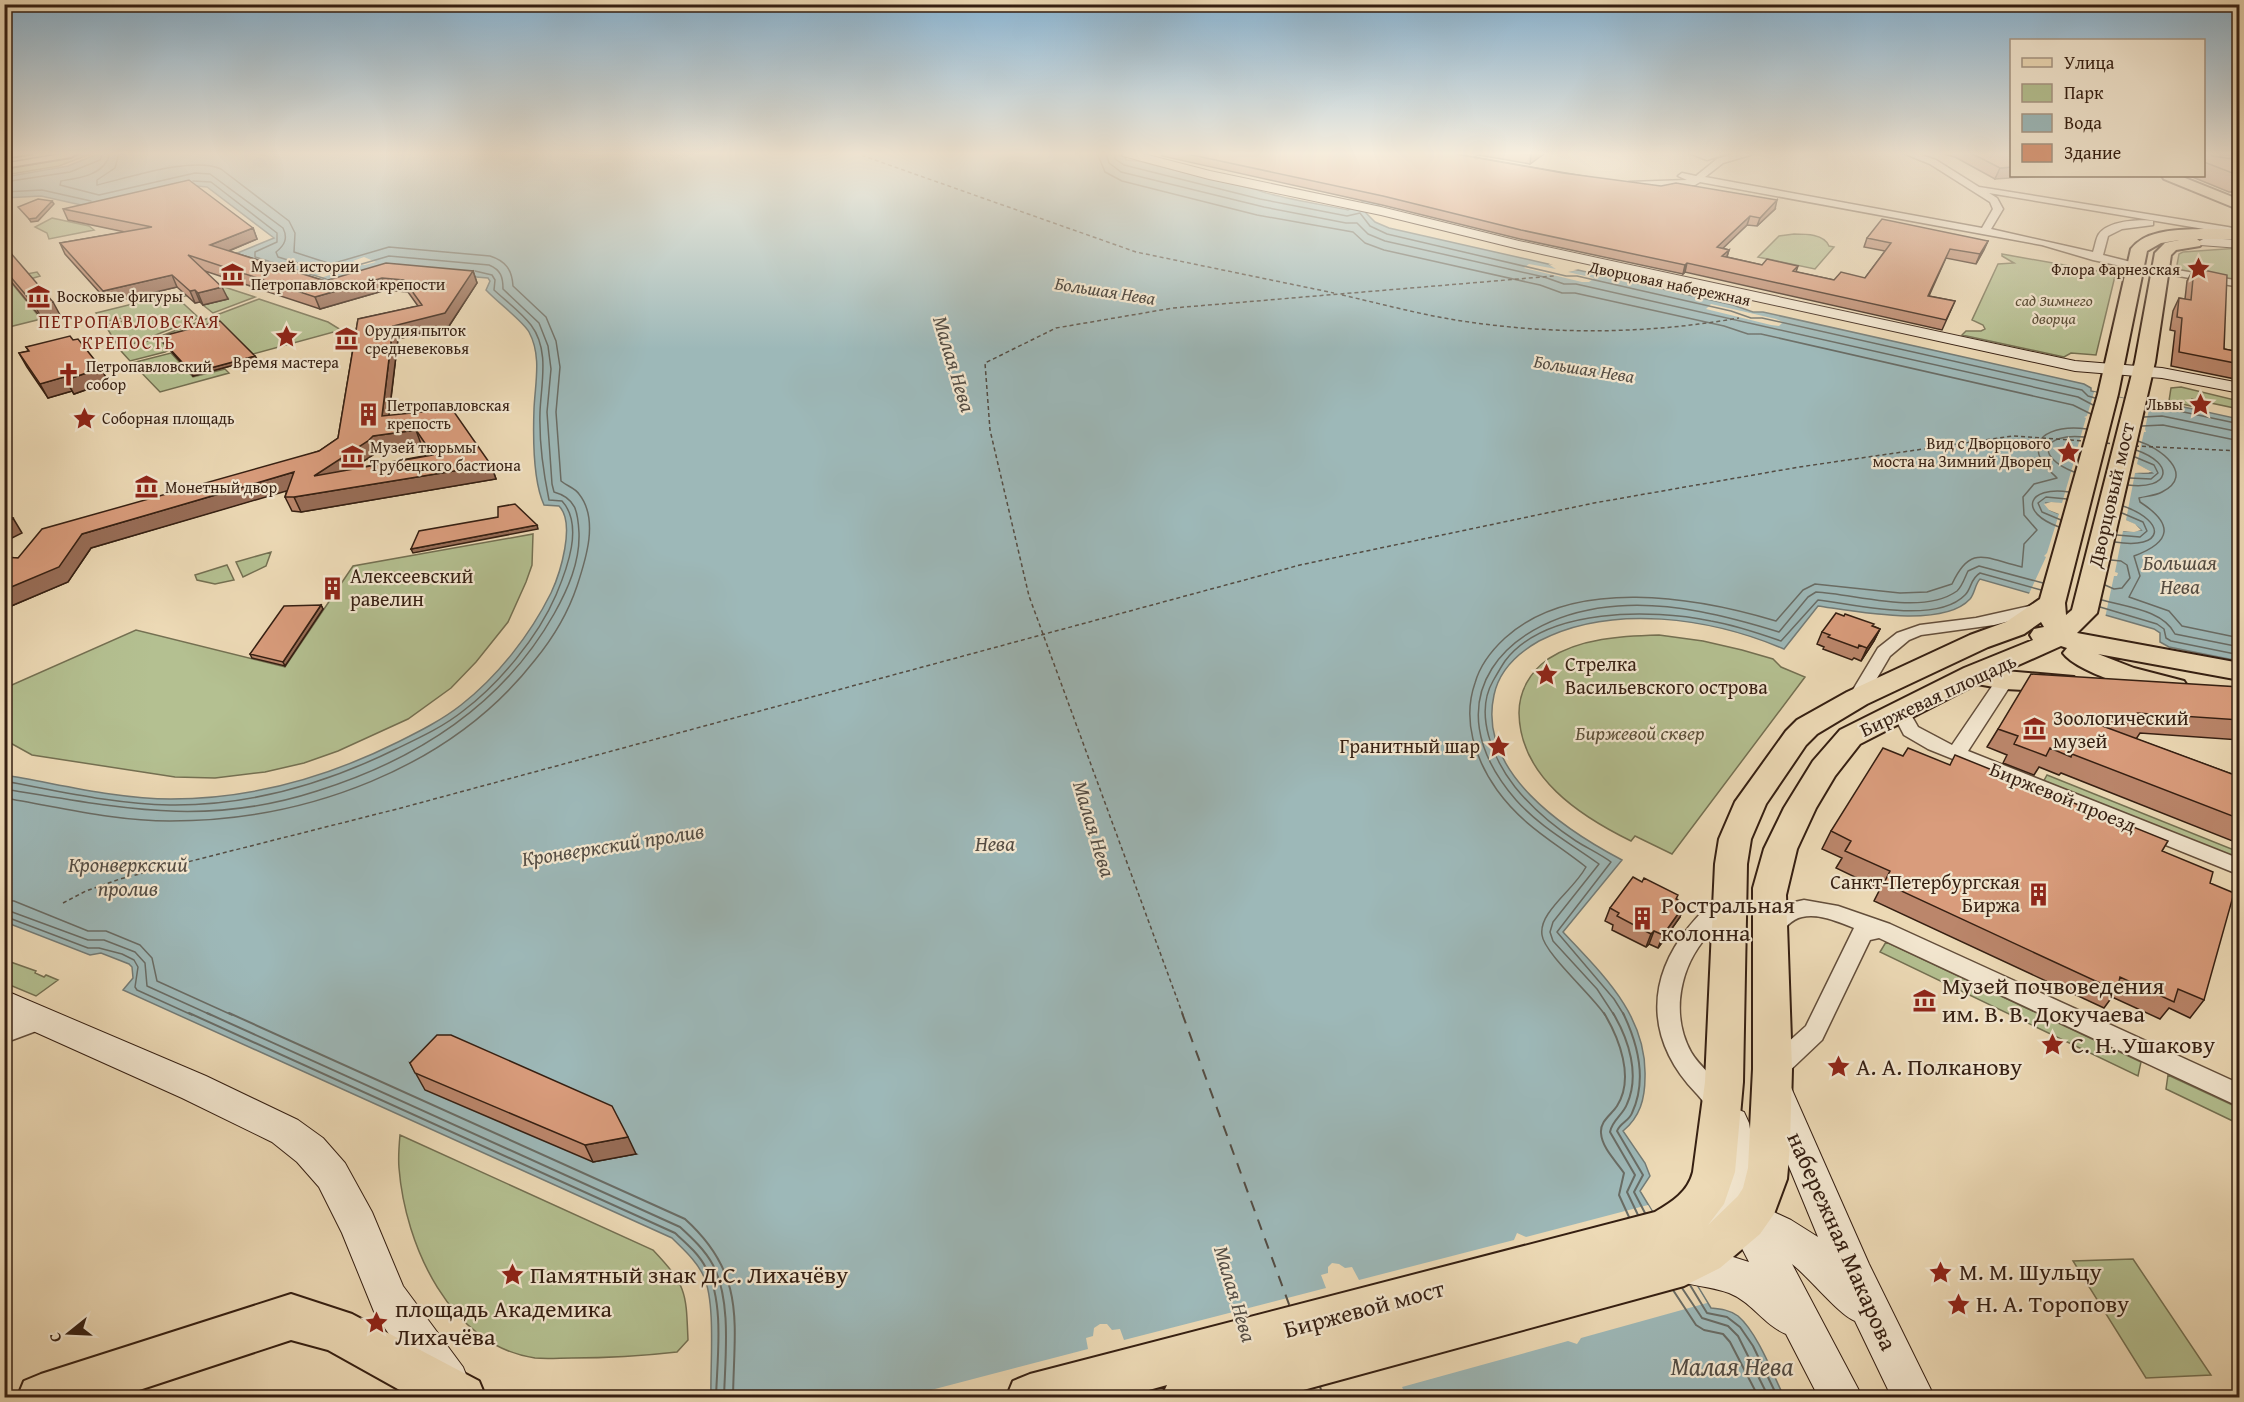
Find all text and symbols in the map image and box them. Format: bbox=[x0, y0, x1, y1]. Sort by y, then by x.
legend bbox=[2010, 39, 2205, 177]
text: Улица bbox=[2064, 49, 2115, 76]
text: Парк bbox=[2064, 79, 2104, 106]
text: Вода bbox=[2064, 109, 2102, 136]
text: Здание bbox=[2064, 139, 2121, 166]
place label: Музей истории Петропавловской крепости bbox=[251, 254, 446, 296]
street label: Дворцовая набережная bbox=[1586, 254, 1753, 312]
place icon: Флора Фарнезская bbox=[2185, 256, 2211, 282]
place label: Флора Фарнезская bbox=[2051, 257, 2180, 281]
museum icon: Музей истории Петропавловской крепости bbox=[220, 262, 246, 288]
water label: Большая Нева bbox=[1053, 269, 1158, 312]
museum icon: Восковые фигуры bbox=[26, 283, 52, 309]
place label: Восковые фигуры bbox=[57, 284, 183, 308]
park label: сад Зимнего дворца bbox=[2015, 288, 2093, 330]
district label: ПЕТРОПАВЛОВСКАЯ КРЕПОСТЬ bbox=[38, 308, 220, 356]
water label: Малая Нева bbox=[925, 312, 984, 416]
place label: Орудия пыток средневековья bbox=[365, 318, 469, 360]
place icon: Время мастера bbox=[273, 324, 299, 350]
museum icon: Орудия пыток средневековья bbox=[334, 326, 360, 352]
water label: Большая Нева bbox=[1532, 347, 1637, 390]
place label: Время мастера bbox=[233, 350, 339, 374]
place label: Петропавловский собор bbox=[86, 354, 213, 396]
church icon: Петропавловский собор bbox=[55, 362, 81, 388]
place icon: Львы bbox=[2188, 391, 2214, 417]
place label: Львы bbox=[2146, 392, 2183, 416]
place label: Петропавловская крепость bbox=[387, 393, 510, 435]
building icon: Петропавловская крепость bbox=[356, 401, 382, 427]
place icon: Соборная площадь bbox=[71, 405, 97, 431]
place label: Соборная площадь bbox=[102, 406, 235, 430]
street label: Дворцовый мост bbox=[2079, 419, 2141, 571]
place label: Вид с Дворцового моста на Зимний Дворец bbox=[1873, 431, 2051, 473]
place label: Музей тюрьмы Трубецкого бастиона bbox=[370, 435, 521, 477]
place icon: Вид с Дворцового моста на Зимний Дворец bbox=[2056, 439, 2082, 465]
museum icon: Музей тюрьмы Трубецкого бастиона bbox=[339, 443, 365, 469]
museum icon: Монетный двор bbox=[134, 474, 160, 500]
place label: Монетный двор bbox=[165, 475, 277, 499]
water label: Большая Нева bbox=[2143, 547, 2217, 602]
place label: Алексеевский равелин bbox=[350, 561, 474, 613]
building icon: Алексеевский равелин bbox=[319, 575, 345, 601]
street label: Биржевая площадь bbox=[1855, 646, 2021, 744]
place label: Стрелка Васильевского острова bbox=[1565, 649, 1768, 701]
place icon: Стрелка Васильевского острова bbox=[1534, 662, 1560, 688]
place label: Зоологический музей bbox=[2053, 703, 2189, 755]
museum icon: Зоологический музей bbox=[2022, 716, 2048, 742]
park label: Биржевой сквер bbox=[1575, 718, 1705, 747]
place label: Гранитный шар bbox=[1339, 731, 1480, 760]
place icon: Гранитный шар bbox=[1485, 733, 1511, 759]
street label: Биржевой проезд bbox=[1986, 754, 2141, 839]
water label: Малая Нева bbox=[1065, 777, 1124, 881]
water label: Кронверкский пролив bbox=[519, 815, 706, 874]
water label: Нева bbox=[975, 828, 1015, 859]
water label: Кронверкский пролив bbox=[68, 849, 188, 904]
place label: Санкт-Петербургская Биржа bbox=[1830, 867, 2020, 919]
building icon: Санкт-Петербургская Биржа bbox=[2025, 881, 2051, 907]
place label: Ростральная колонна bbox=[1661, 887, 1795, 950]
building icon: Ростральная колонна bbox=[1630, 906, 1656, 932]
place label: Музей почвоведения им. В. В. Докучаева bbox=[1942, 968, 2165, 1031]
museum icon: Музей почвоведения им. В. В. Докучаева bbox=[1911, 987, 1937, 1013]
place label: С. Н. Ушакову bbox=[2071, 1027, 2215, 1062]
place icon: С. Н. Ушакову bbox=[2040, 1032, 2066, 1058]
place label: А. А. Полканову bbox=[1856, 1049, 2022, 1084]
place icon: А. А. Полканову bbox=[1825, 1054, 1851, 1080]
street label: набережная Макарова bbox=[1778, 1126, 1907, 1356]
water label: Малая Нева bbox=[1206, 1242, 1265, 1346]
place label: М. М. Шульцу bbox=[1959, 1254, 2102, 1289]
place label: Памятный знак Д.С. Лихачёву bbox=[530, 1257, 848, 1292]
place icon: М. М. Шульцу bbox=[1928, 1259, 1954, 1285]
place icon: Памятный знак Д.С. Лихачёву bbox=[499, 1262, 525, 1288]
street label: Биржевой мост bbox=[1280, 1270, 1448, 1347]
place label: Н. А. Торопову bbox=[1976, 1286, 2129, 1321]
place label: площадь Академика Лихачёва bbox=[395, 1291, 612, 1354]
place icon: Н. А. Торопову bbox=[1945, 1291, 1971, 1317]
north arrow bbox=[39, 1303, 99, 1363]
place icon: площадь Академика Лихачёва bbox=[364, 1310, 390, 1336]
text: С bbox=[42, 1330, 68, 1346]
water label: Малая Нева bbox=[1670, 1346, 1794, 1385]

